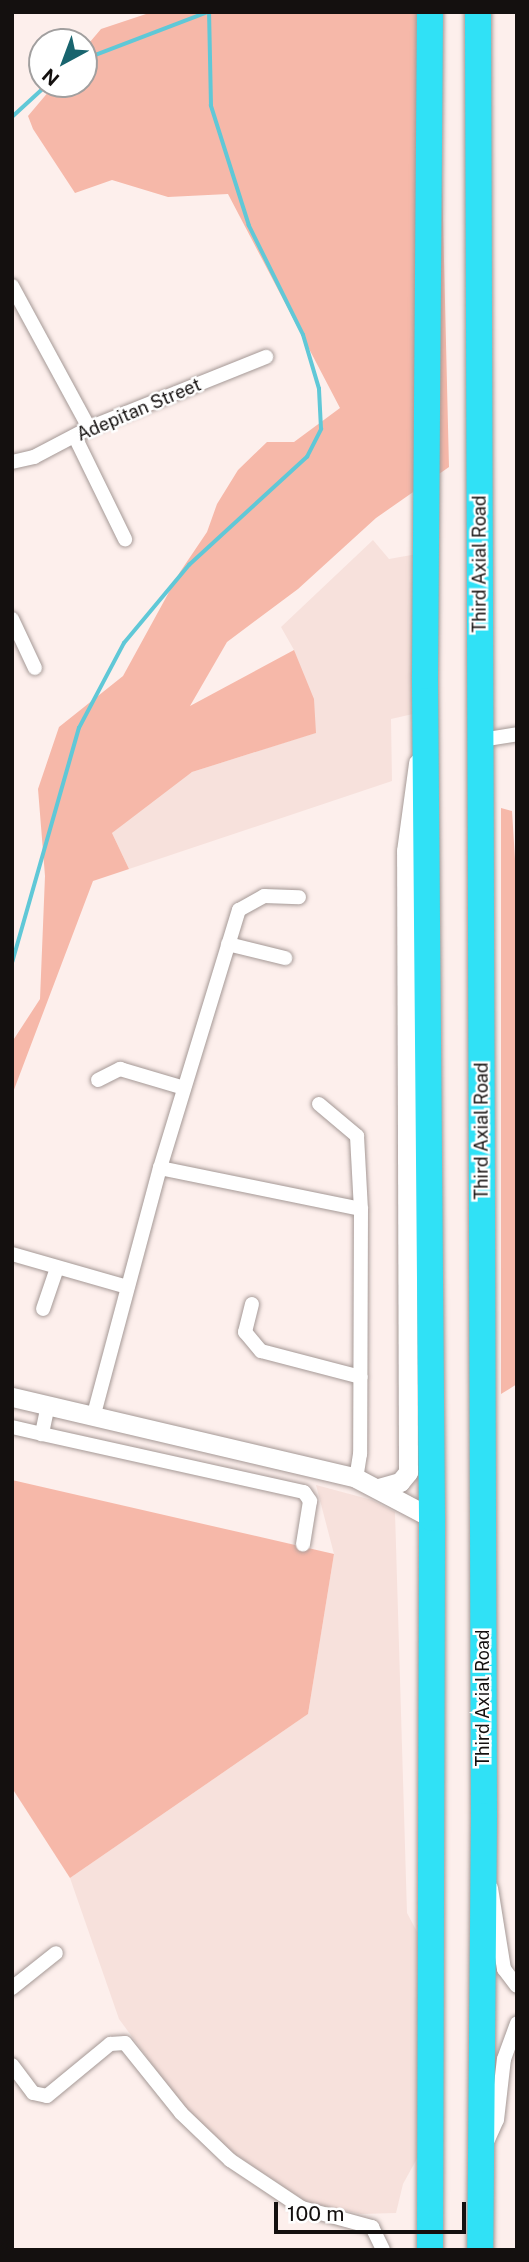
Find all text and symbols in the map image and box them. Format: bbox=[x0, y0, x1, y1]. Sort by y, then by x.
north arrow bbox=[28, 28, 98, 98]
text: N bbox=[38, 64, 63, 91]
street label: Adepitan Street bbox=[74, 374, 204, 446]
street label: Third Axial Road bbox=[469, 495, 491, 633]
street label: Third Axial Road bbox=[471, 1062, 493, 1200]
street label: Third Axial Road bbox=[472, 1629, 494, 1767]
scale bar bbox=[277, 2188, 470, 2232]
text: 100 m bbox=[287, 2201, 344, 2226]

